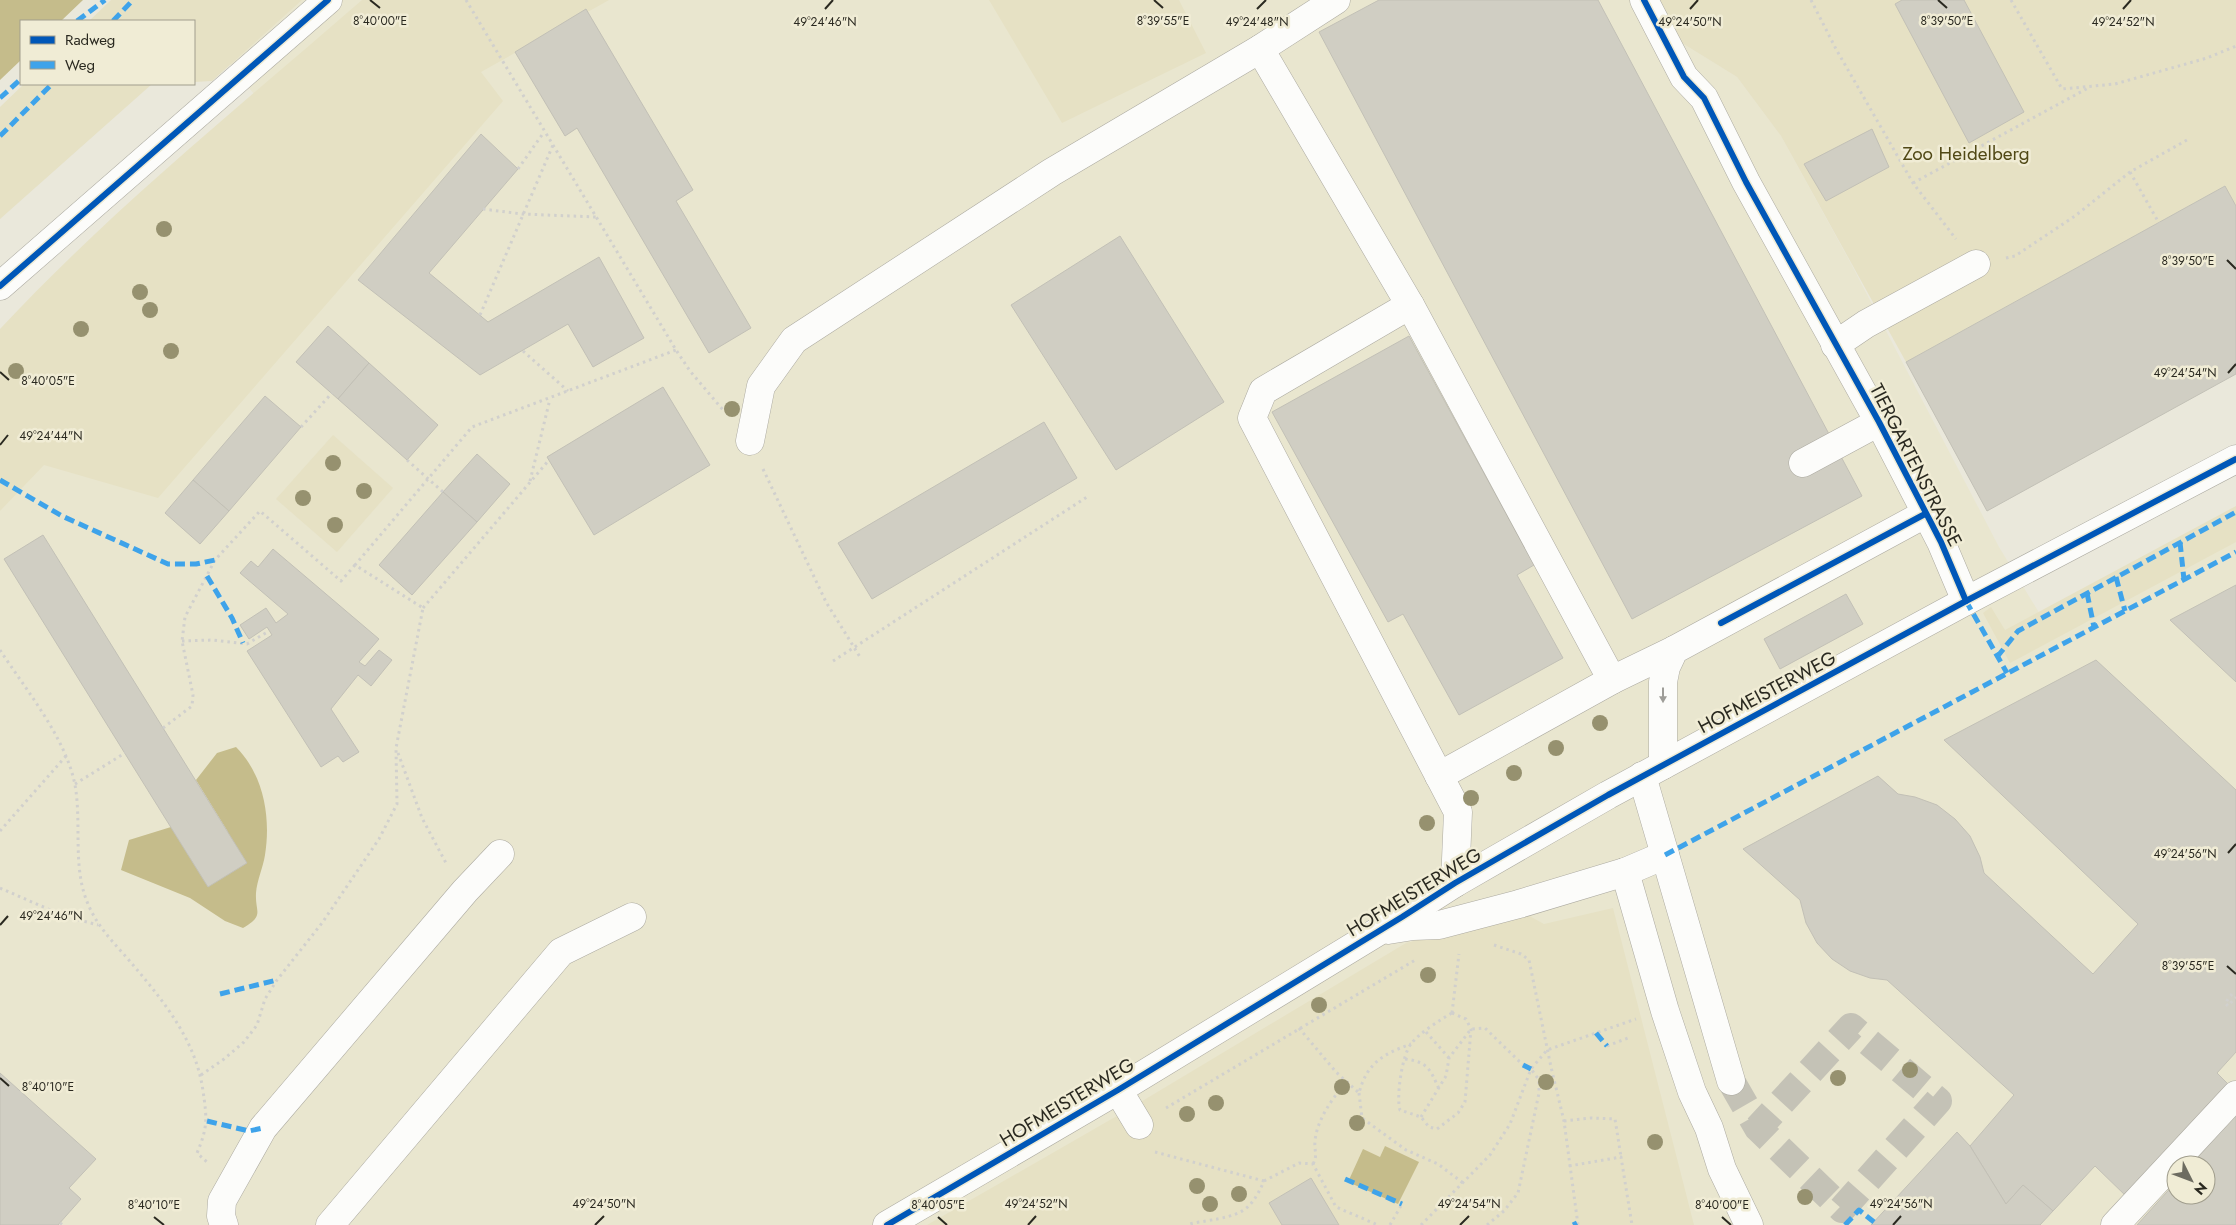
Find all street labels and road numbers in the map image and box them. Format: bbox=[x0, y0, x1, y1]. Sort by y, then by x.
street label: TIERGARTENSTRASSE bbox=[1863, 379, 1969, 551]
street label: HOFMEISTERWEG bbox=[1693, 644, 1841, 740]
street label: HOFMEISTERWEG bbox=[1342, 841, 1486, 943]
street label: HOFMEISTERWEG bbox=[995, 1051, 1139, 1153]

